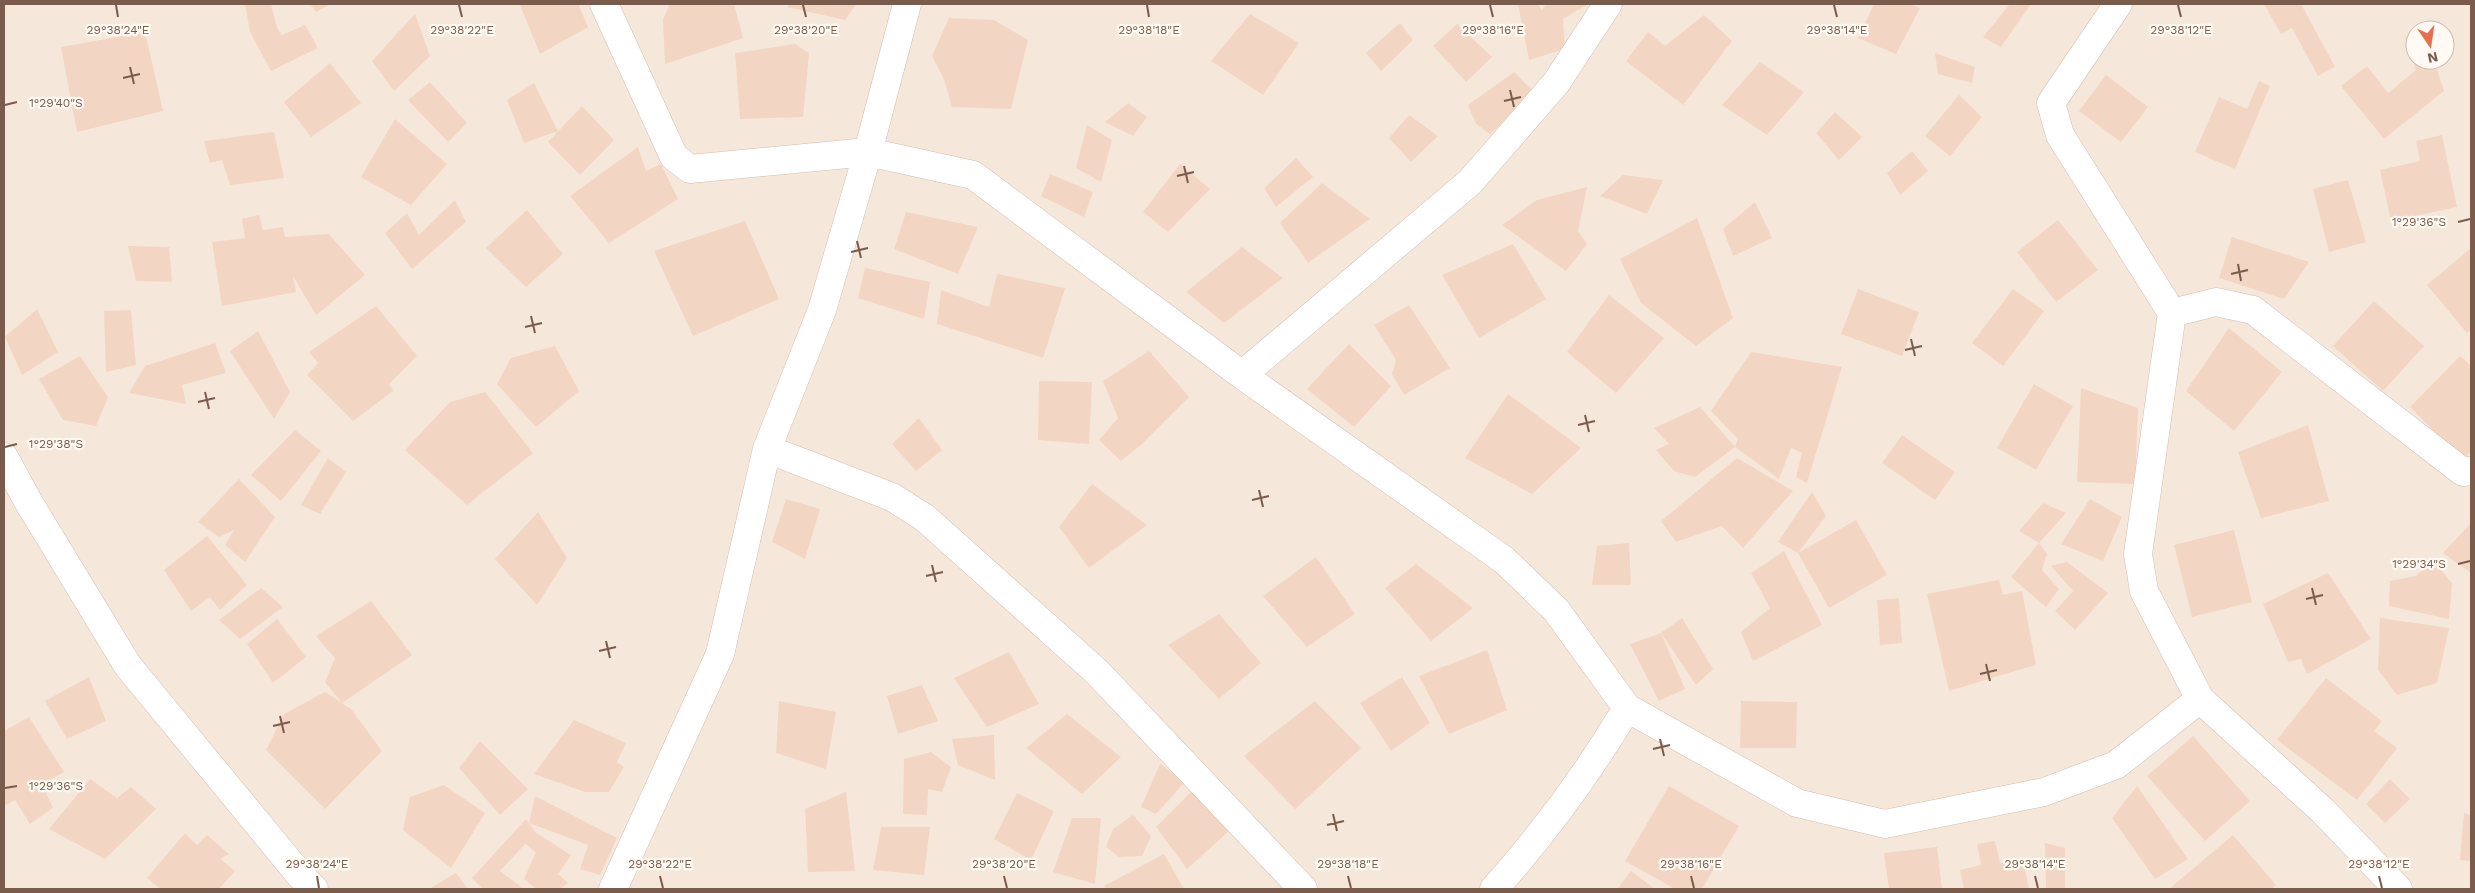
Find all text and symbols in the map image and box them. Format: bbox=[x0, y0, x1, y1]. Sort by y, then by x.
north arrow bbox=[2405, 20, 2455, 70]
text: 29°38'24"E bbox=[87, 23, 150, 37]
text: 29°38'22"E bbox=[430, 23, 494, 37]
text: 29°38'20"E bbox=[774, 23, 838, 37]
text: 29°38'18"E bbox=[1118, 23, 1180, 37]
text: 29°38'16"E bbox=[1462, 23, 1524, 37]
text: 29°38'14"E bbox=[1806, 23, 1868, 37]
text: 29°38'12"E bbox=[2150, 23, 2212, 37]
text: N bbox=[2426, 49, 2440, 67]
text: 1°29'40"S bbox=[29, 96, 83, 110]
text: 1°29'36"S bbox=[2392, 215, 2446, 229]
text: 1°29'38"S bbox=[29, 437, 83, 451]
text: 1°29'34"S bbox=[2392, 557, 2446, 571]
text: 1°29'36"S bbox=[29, 779, 83, 793]
text: 29°38'24"E bbox=[286, 857, 349, 871]
text: 29°38'22"E bbox=[628, 857, 692, 871]
text: 29°38'20"E bbox=[972, 857, 1036, 871]
text: 29°38'18"E bbox=[1317, 857, 1379, 871]
text: 29°38'16"E bbox=[1660, 857, 1722, 871]
text: 29°38'14"E bbox=[2004, 857, 2066, 871]
text: 29°38'12"E bbox=[2348, 857, 2410, 871]

